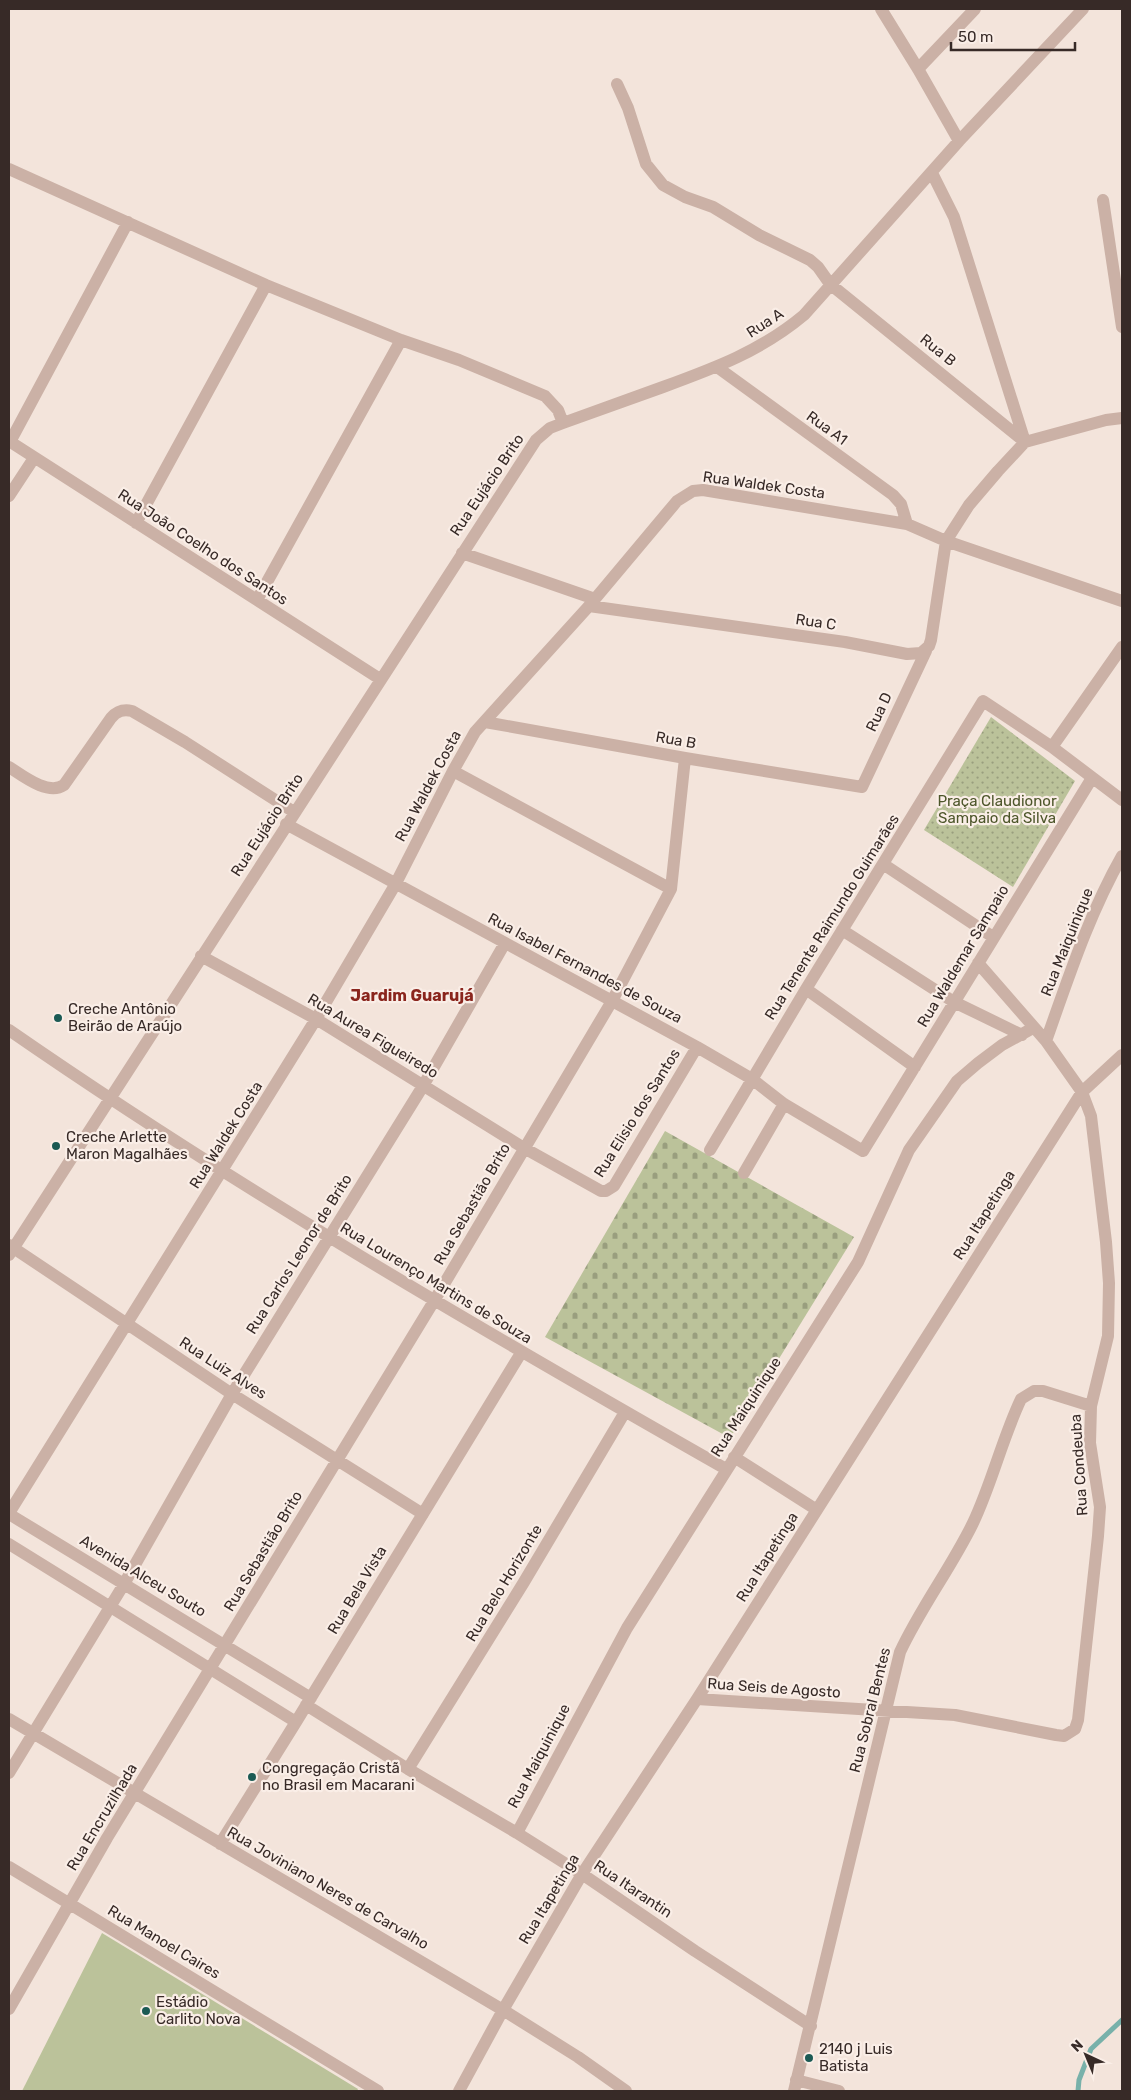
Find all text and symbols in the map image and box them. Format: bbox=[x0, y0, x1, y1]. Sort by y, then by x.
scale bar bbox=[951, 20, 1075, 52]
text: 50 m bbox=[958, 28, 993, 46]
street label: Rua A bbox=[743, 304, 787, 342]
street label: Rua B bbox=[916, 330, 960, 370]
street label: Rua A1 bbox=[803, 407, 851, 449]
street label: Rua Eujácio Brito bbox=[446, 431, 528, 539]
street label: Rua Waldek Costa bbox=[702, 468, 826, 502]
street label: Rua João Coelho dos Santos bbox=[115, 485, 292, 609]
street label: Rua C bbox=[795, 610, 837, 634]
street label: Rua D bbox=[862, 690, 896, 734]
street label: Rua Waldek Costa bbox=[391, 727, 465, 845]
street label: Rua B bbox=[654, 728, 698, 752]
street label: Rua Eujácio Brito bbox=[227, 770, 307, 880]
park label: Praça Claudionor Sampaio da Silva bbox=[937, 792, 1057, 827]
street label: Rua Tenente Raimundo Guimarães bbox=[761, 810, 903, 1023]
street label: Rua Waldemar Sampaio bbox=[913, 882, 1013, 1030]
street label: Rua Maiquinique bbox=[1037, 885, 1097, 999]
street label: Rua Isabel Fernandes de Souza bbox=[485, 909, 685, 1027]
district label: Jardim Guarujá bbox=[350, 986, 474, 1005]
street label: Rua Aurea Figueiredo bbox=[304, 990, 442, 1082]
place label: Creche Antônio Beirão de Araújo bbox=[68, 1000, 182, 1035]
marker: Creche Antônio Beirão de Araújo bbox=[52, 1012, 64, 1024]
street label: Rua Elisio dos Santos bbox=[590, 1045, 684, 1181]
street label: Rua Waldek Costa bbox=[186, 1078, 266, 1192]
place label: Creche Arlette Maron Magalhães bbox=[66, 1128, 188, 1163]
marker: Creche Arlette Maron Magalhães bbox=[50, 1140, 62, 1152]
street label: Rua Sebastião Brito bbox=[430, 1140, 514, 1268]
street label: Rua Itapetinga bbox=[949, 1167, 1019, 1263]
street label: Rua Carlos Leonor de Brito bbox=[242, 1171, 356, 1337]
street label: Rua Lourenço Martins de Souza bbox=[337, 1219, 535, 1347]
street label: Rua Luiz Alves bbox=[176, 1333, 270, 1403]
street label: Rua Maiquinique bbox=[707, 1354, 785, 1460]
street label: Rua Condeuba bbox=[1066, 1413, 1092, 1517]
street label: Rua Sebastião Brito bbox=[220, 1488, 306, 1614]
street label: Rua Itapetinga bbox=[732, 1509, 802, 1605]
street label: Rua Belo Horizonte bbox=[462, 1521, 546, 1645]
street label: Avenida Alceu Souto bbox=[77, 1531, 209, 1621]
street label: Rua Bela Vista bbox=[324, 1543, 390, 1637]
street label: Rua Sobral Bentes bbox=[846, 1645, 894, 1774]
street label: Rua Seis de Agosto bbox=[707, 1674, 841, 1702]
street label: Rua Maiquinique bbox=[504, 1701, 574, 1811]
place label: Congregação Cristã no Brasil em Macarani bbox=[262, 1759, 415, 1794]
street label: Rua Encruzilhada bbox=[63, 1760, 141, 1874]
marker: Congregação Cristã no Brasil em Macarani bbox=[246, 1771, 258, 1783]
street label: Rua Joviniano Neres de Carvalho bbox=[224, 1823, 432, 1953]
street label: Rua Itapetinga bbox=[515, 1851, 583, 1947]
street label: Rua Itarantin bbox=[590, 1856, 676, 1922]
street label: Rua Manoel Caires bbox=[105, 1901, 224, 1983]
place label: Estádio Carlito Nova bbox=[156, 1993, 240, 2028]
marker: Estádio Carlito Nova bbox=[140, 2005, 152, 2017]
north arrow bbox=[1061, 2030, 1111, 2080]
text: N bbox=[1068, 2036, 1087, 2056]
place label: 2140 j Luis Batista bbox=[819, 2040, 893, 2075]
marker: 2140 j Luis Batista bbox=[803, 2052, 815, 2064]

